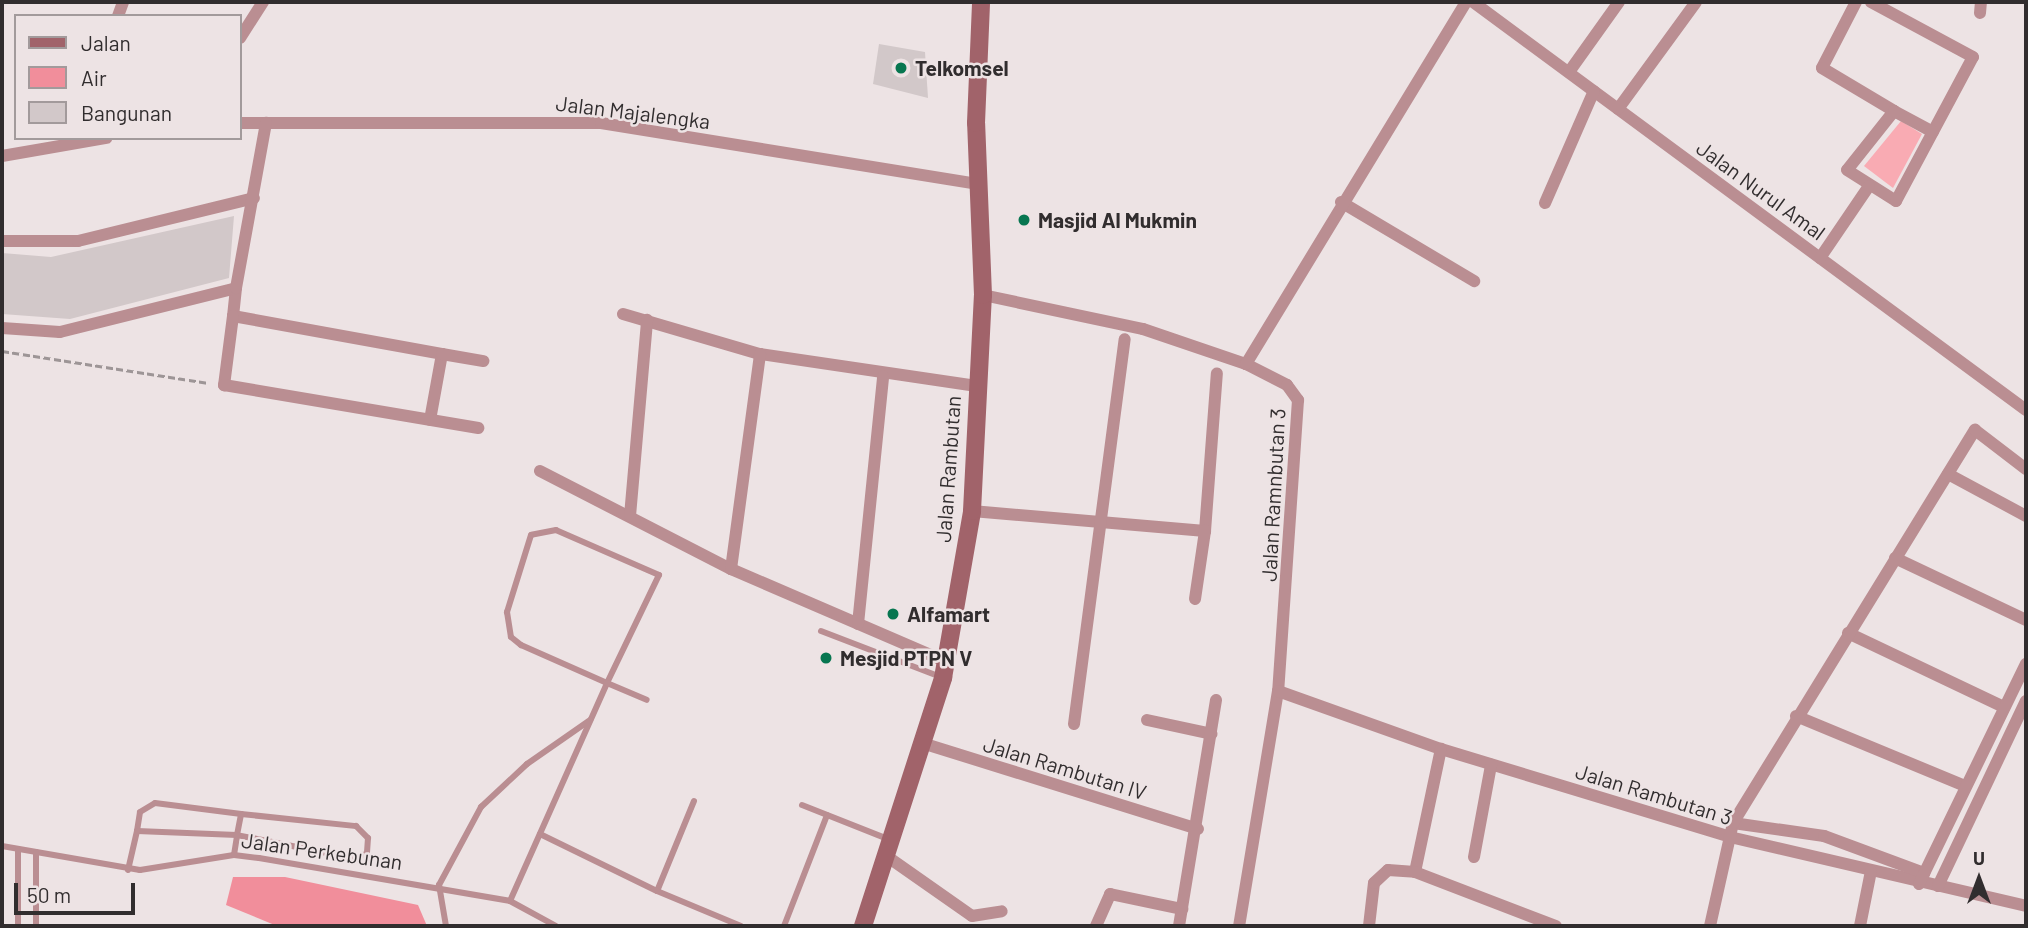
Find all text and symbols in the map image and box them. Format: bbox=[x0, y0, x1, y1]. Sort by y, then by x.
legend bbox=[14, 14, 242, 140]
text: Jalan bbox=[81, 30, 131, 55]
place label: Telkomsel bbox=[915, 55, 1009, 81]
marker: Telkomsel bbox=[893, 60, 909, 76]
text: Air bbox=[81, 65, 107, 90]
street label: Jalan Majalengka bbox=[554, 90, 712, 134]
text: Bangunan bbox=[81, 100, 172, 125]
street label: Jalan Nurul Amal bbox=[1692, 135, 1830, 245]
place label: Masjid Al Mukmin bbox=[1038, 207, 1197, 233]
marker: Masjid Al Mukmin bbox=[1016, 212, 1032, 228]
street label: Jalan Rambutan bbox=[930, 395, 966, 543]
street label: Jalan Ramnbutan 3 bbox=[1256, 408, 1290, 582]
place label: Alfamart bbox=[907, 601, 990, 627]
marker: Alfamart bbox=[885, 606, 901, 622]
place label: Mesjid PTPN V bbox=[840, 645, 972, 671]
marker: Mesjid PTPN V bbox=[818, 650, 834, 666]
street label: Jalan Rambutan IV bbox=[980, 731, 1150, 805]
street label: Jalan Rambutan 3 bbox=[1573, 758, 1735, 830]
street label: Jalan Perkebunan bbox=[240, 827, 404, 875]
north arrow bbox=[1944, 844, 2014, 914]
text: U bbox=[1973, 846, 1985, 869]
scale bar bbox=[18, 869, 138, 913]
text: 50 m bbox=[27, 882, 71, 907]

